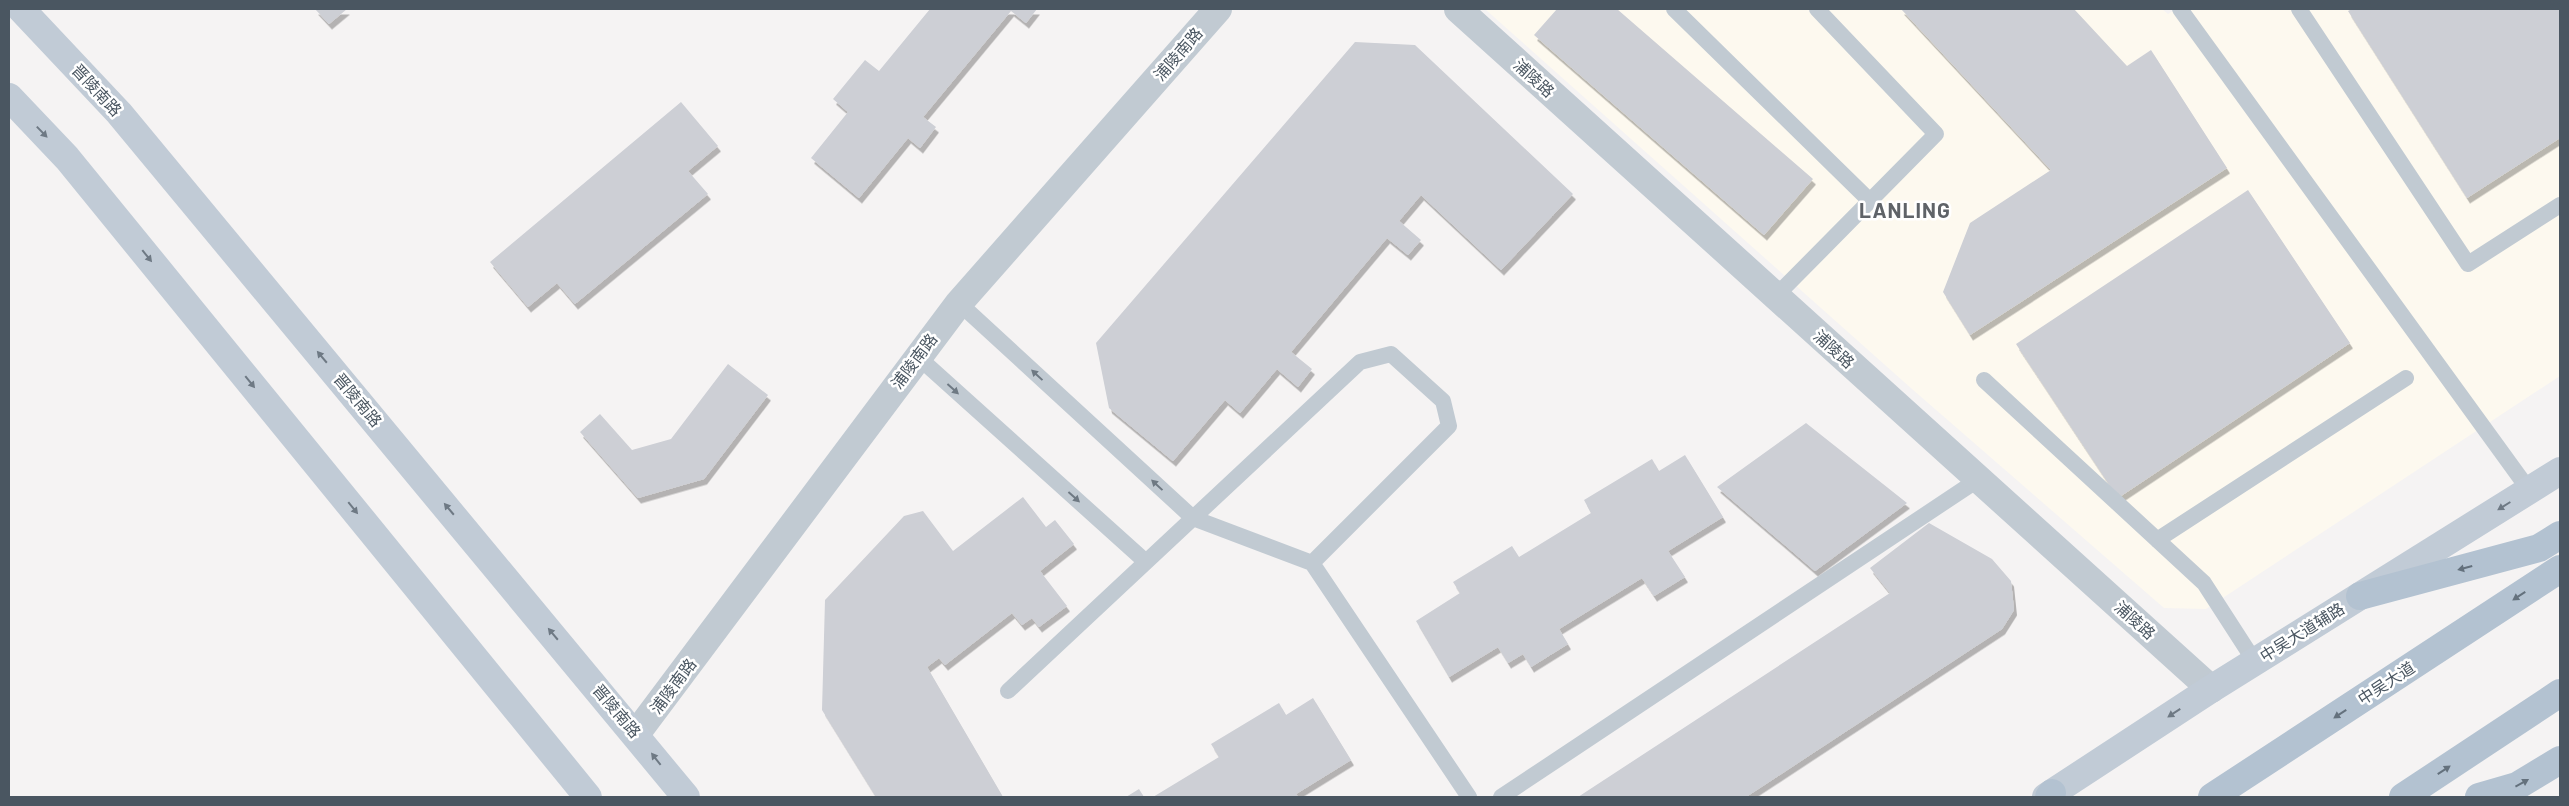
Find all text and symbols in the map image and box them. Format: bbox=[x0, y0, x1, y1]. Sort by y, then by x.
street label: 浦陵南路 bbox=[1149, 23, 1206, 84]
street label: 浦陵路 bbox=[1510, 55, 1559, 101]
street label: 晋陵南路 bbox=[69, 60, 126, 120]
one-way arrow bbox=[36, 126, 48, 138]
district label: LANLING bbox=[1859, 197, 1951, 222]
one-way arrow bbox=[142, 249, 153, 262]
street label: 浦陵路 bbox=[1810, 326, 1859, 372]
street label: 浦陵南路 bbox=[887, 329, 940, 392]
one-way arrow bbox=[317, 351, 328, 364]
street label: 晋陵南路 bbox=[331, 369, 386, 430]
one-way arrow bbox=[1032, 369, 1044, 381]
one-way arrow bbox=[245, 375, 256, 388]
one-way arrow bbox=[947, 383, 959, 395]
one-way arrow bbox=[1151, 479, 1163, 491]
one-way arrow bbox=[1068, 492, 1081, 503]
one-way arrow bbox=[347, 501, 358, 514]
one-way arrow bbox=[2498, 501, 2511, 510]
one-way arrow bbox=[443, 503, 454, 516]
one-way arrow bbox=[2458, 564, 2473, 572]
one-way arrow bbox=[2513, 591, 2526, 601]
street label: 浦陵路 bbox=[2111, 597, 2160, 643]
street label: 中吴大道辅路 bbox=[2256, 598, 2347, 665]
one-way arrow bbox=[547, 627, 558, 640]
street label: 浦陵南路 bbox=[646, 654, 699, 717]
street label: 中吴大道 bbox=[2354, 657, 2418, 708]
street label: 晋陵南路 bbox=[590, 680, 645, 741]
one-way arrow bbox=[2167, 708, 2181, 718]
one-way arrow bbox=[2333, 709, 2346, 719]
one-way arrow bbox=[651, 752, 661, 766]
one-way arrow bbox=[2437, 766, 2451, 775]
one-way arrow bbox=[2514, 779, 2529, 787]

